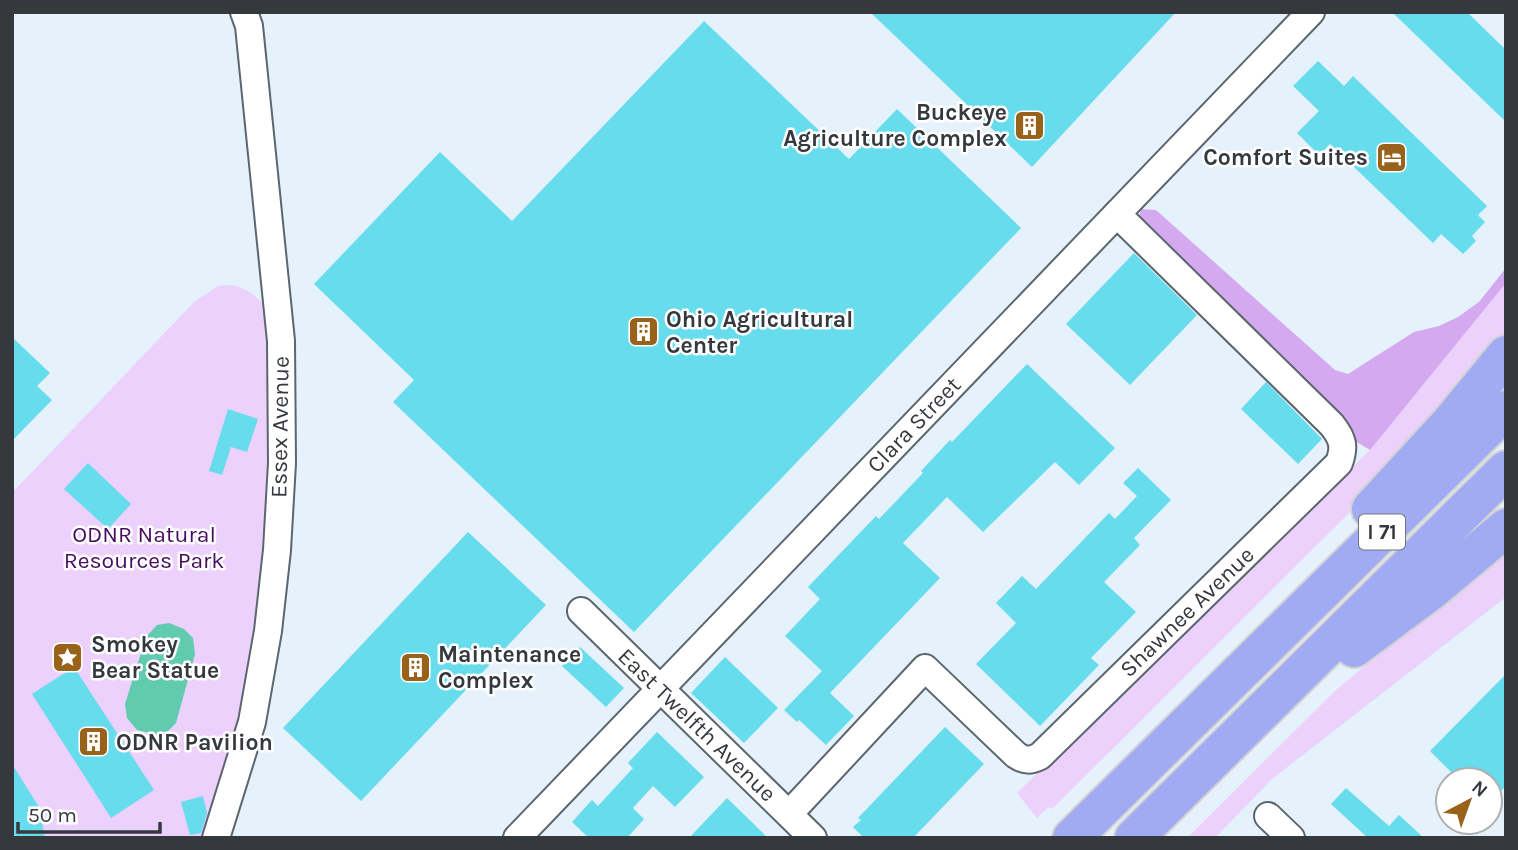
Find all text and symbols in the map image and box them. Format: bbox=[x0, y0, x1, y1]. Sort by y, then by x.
place label: Buckeye Agriculture Complex bbox=[783, 99, 1007, 152]
building icon: Buckeye Agriculture Complex bbox=[1013, 108, 1047, 142]
hotel icon: Comfort Suites bbox=[1374, 140, 1408, 174]
place label: Comfort Suites bbox=[1203, 144, 1368, 171]
place label: Ohio Agricultural Center bbox=[666, 306, 853, 359]
building icon: Ohio Agricultural Center bbox=[626, 315, 660, 349]
street label: Essex Avenue bbox=[265, 356, 295, 498]
street label: Clara Street bbox=[862, 371, 967, 479]
road number: I 71 bbox=[1359, 514, 1405, 550]
park label: ODNR Natural Resources Park bbox=[64, 521, 224, 574]
street label: Shawnee Avenue bbox=[1114, 541, 1260, 683]
place label: Smokey Bear Statue bbox=[91, 631, 219, 684]
place icon: Smokey Bear Statue bbox=[51, 640, 85, 674]
place label: Maintenance Complex bbox=[438, 641, 581, 694]
street label: East Twelfth Avenue bbox=[612, 643, 782, 807]
building icon: Maintenance Complex bbox=[398, 650, 432, 684]
building icon: ODNR Pavilion bbox=[76, 725, 110, 759]
place label: ODNR Pavilion bbox=[116, 729, 273, 756]
north arrow bbox=[1434, 766, 1504, 836]
text: N bbox=[1467, 776, 1492, 802]
scale bar bbox=[18, 790, 159, 834]
text: 50 m bbox=[28, 803, 77, 827]

